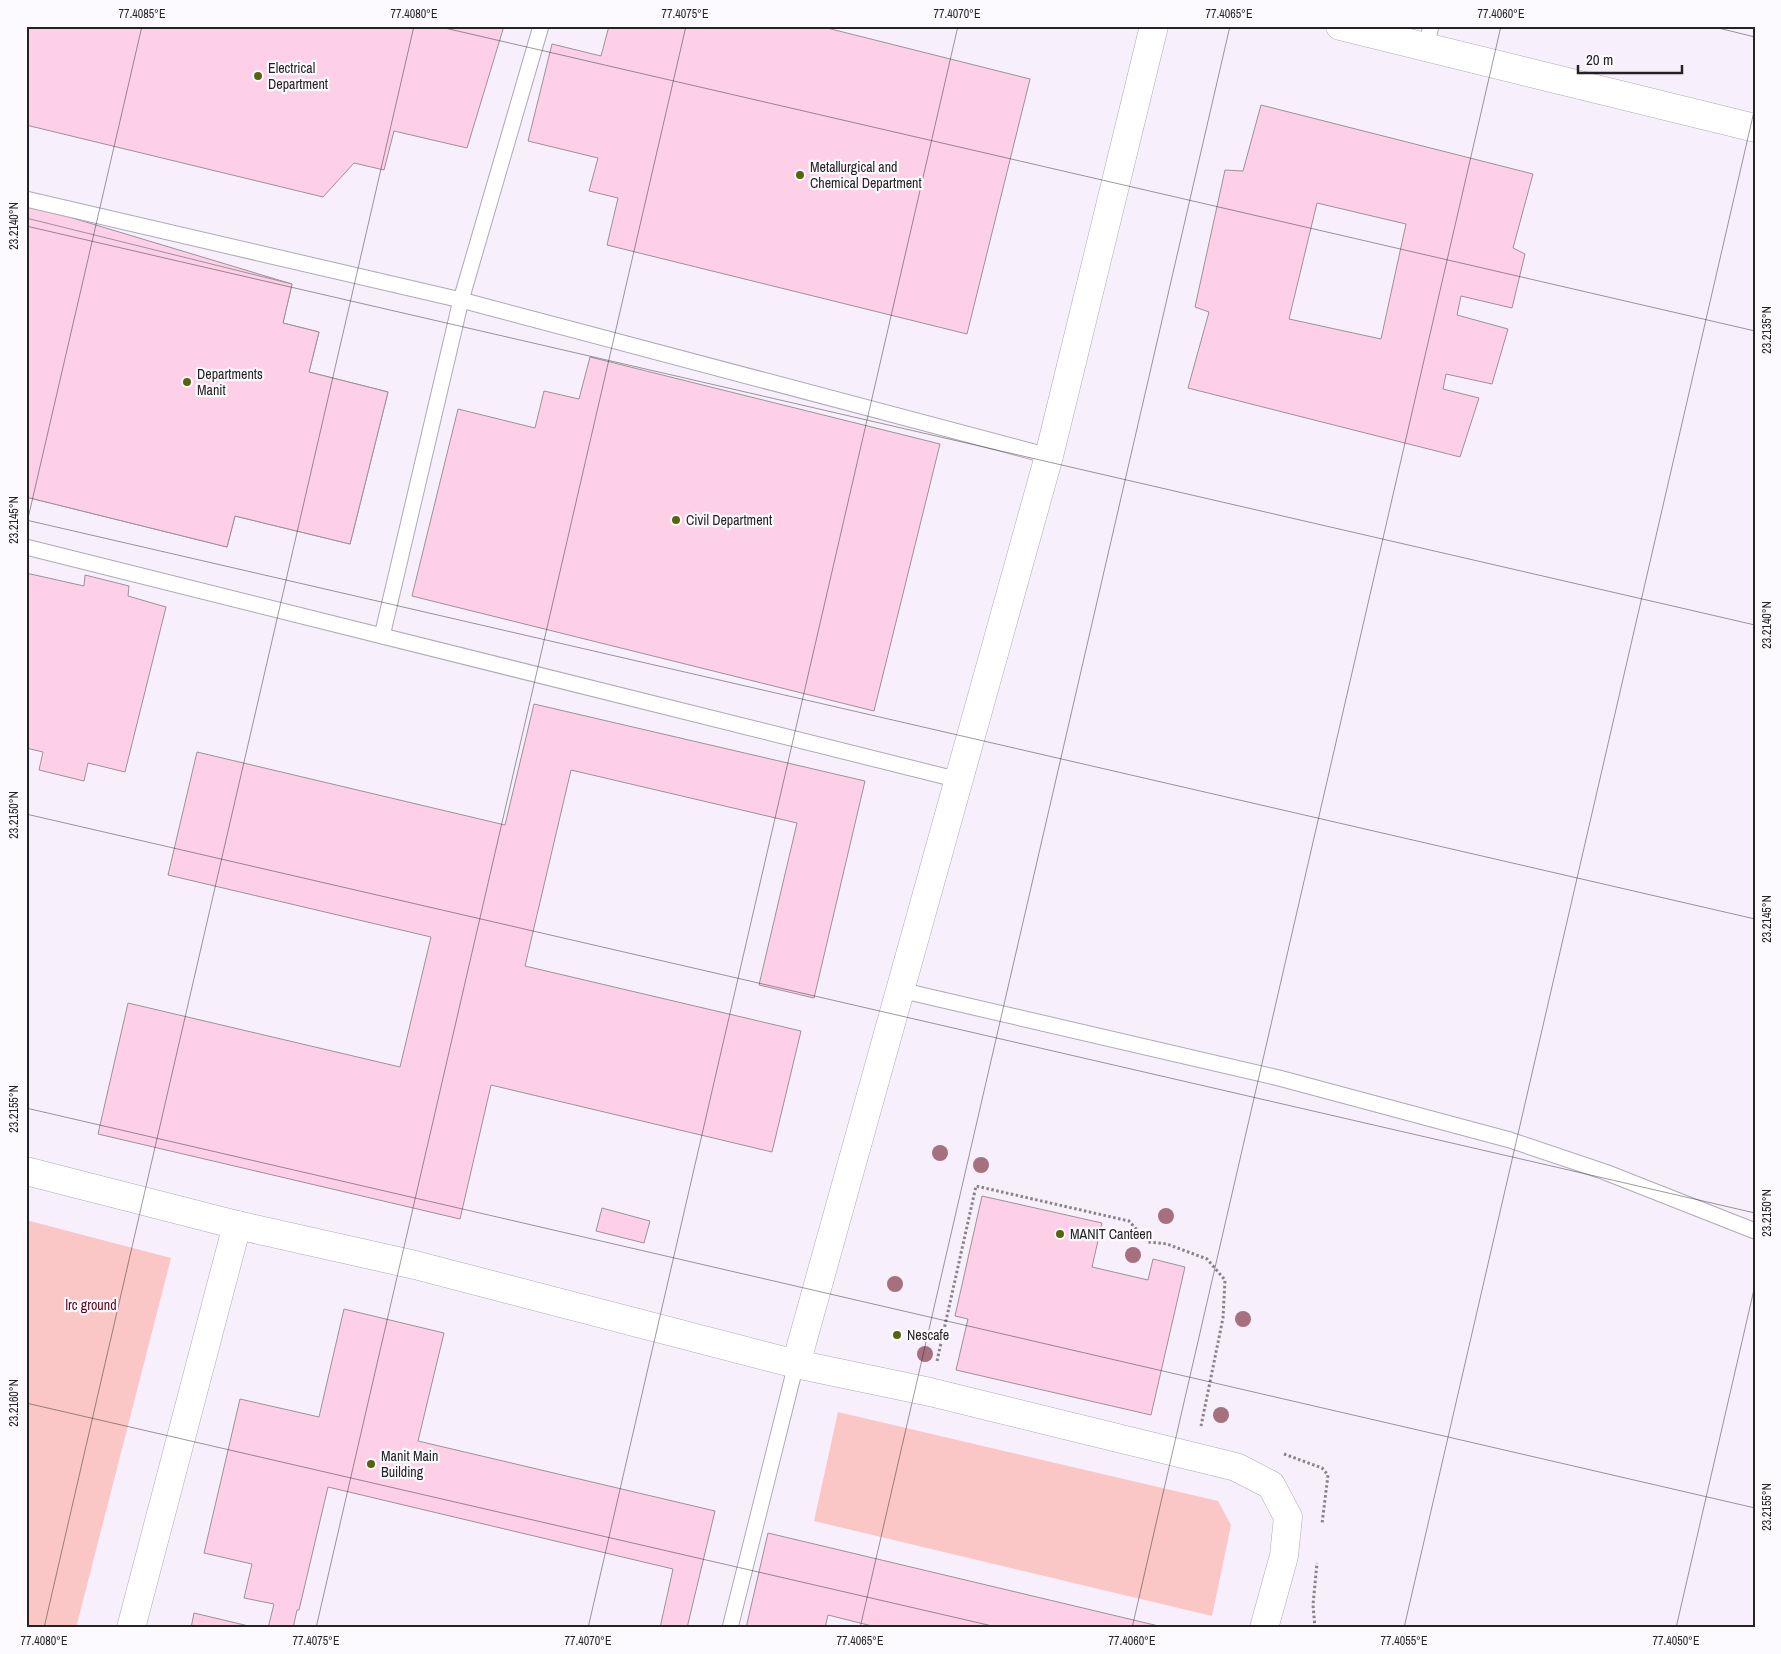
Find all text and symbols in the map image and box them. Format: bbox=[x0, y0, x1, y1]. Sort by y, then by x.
text: 77.4085°E bbox=[119, 6, 165, 22]
text: 77.4080°E bbox=[391, 6, 437, 22]
text: 77.4075°E bbox=[662, 6, 708, 22]
text: 77.4070°E bbox=[934, 6, 980, 22]
text: 77.4065°E bbox=[1206, 6, 1252, 22]
text: 77.4060°E bbox=[1478, 6, 1524, 22]
scale bar bbox=[1578, 42, 1682, 74]
text: 20 m bbox=[1586, 49, 1613, 70]
place label: Electrical Department bbox=[268, 59, 328, 93]
marker: Electrical Department bbox=[252, 70, 264, 82]
place label: Metallurgical and Chemical Department bbox=[810, 158, 922, 192]
marker: Metallurgical and Chemical Department bbox=[794, 169, 806, 181]
text: 23.2140°N bbox=[6, 202, 22, 250]
text: 23.2135°N bbox=[1759, 306, 1775, 354]
place label: Departments Manit bbox=[197, 365, 263, 399]
marker: Departments Manit bbox=[181, 376, 193, 388]
text: 23.2145°N bbox=[6, 496, 22, 544]
place label: Civil Department bbox=[686, 511, 772, 529]
marker: Civil Department bbox=[670, 514, 682, 526]
text: 23.2140°N bbox=[1759, 601, 1775, 649]
text: 23.2150°N bbox=[6, 791, 22, 839]
text: 23.2145°N bbox=[1759, 895, 1775, 943]
text: 23.2155°N bbox=[6, 1085, 22, 1133]
text: 23.2150°N bbox=[1759, 1189, 1775, 1237]
place label: MANIT Canteen bbox=[1070, 1225, 1152, 1243]
marker: MANIT Canteen bbox=[1054, 1228, 1066, 1240]
park label: lrc ground bbox=[65, 1296, 117, 1314]
place label: Nescafe bbox=[907, 1326, 949, 1344]
marker: Nescafe bbox=[891, 1329, 903, 1341]
text: 23.2160°N bbox=[6, 1379, 22, 1427]
place label: Manit Main Building bbox=[381, 1447, 438, 1481]
marker: Manit Main Building bbox=[365, 1458, 377, 1470]
text: 23.2155°N bbox=[1759, 1483, 1775, 1531]
text: 77.4080°E bbox=[21, 1633, 67, 1649]
text: 77.4075°E bbox=[293, 1633, 339, 1649]
text: 77.4070°E bbox=[565, 1633, 611, 1649]
text: 77.4065°E bbox=[837, 1633, 883, 1649]
text: 77.4060°E bbox=[1109, 1633, 1155, 1649]
text: 77.4055°E bbox=[1381, 1633, 1427, 1649]
text: 77.4050°E bbox=[1653, 1633, 1699, 1649]

